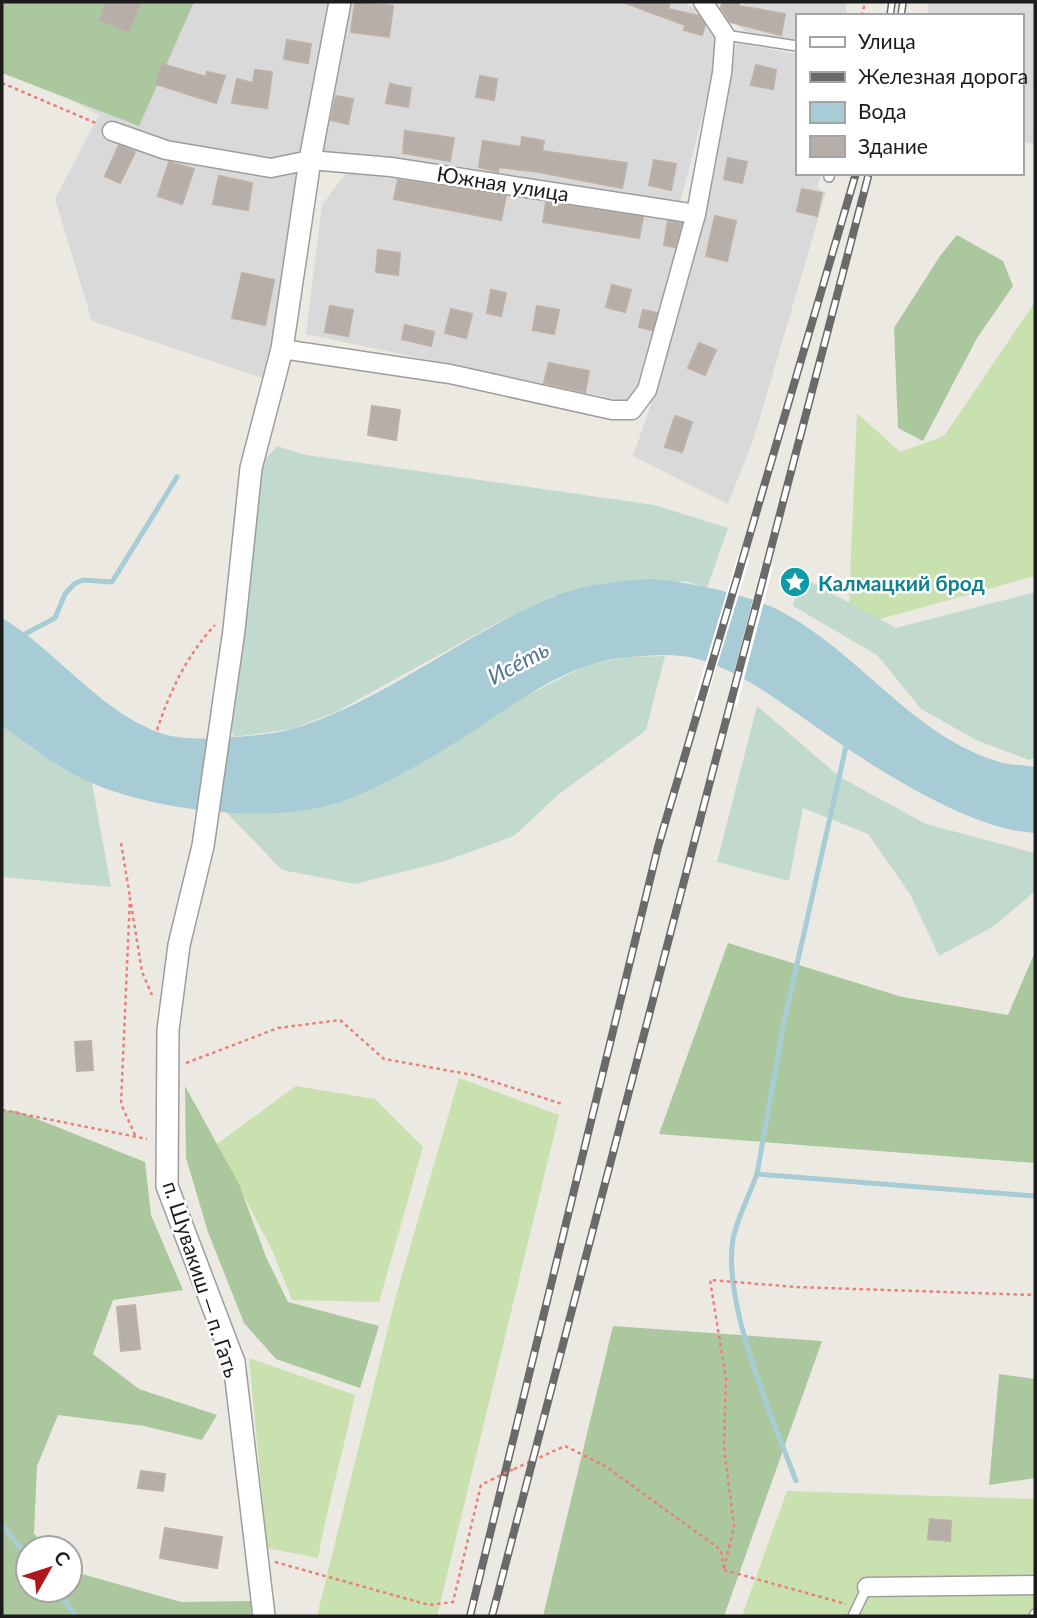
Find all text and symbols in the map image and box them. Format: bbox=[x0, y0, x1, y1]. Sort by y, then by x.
legend bbox=[796, 14, 1023, 175]
text: Улица bbox=[858, 28, 916, 53]
text: Железная дорога bbox=[858, 63, 1028, 88]
text: Вода bbox=[858, 98, 906, 123]
text: Здание bbox=[858, 133, 928, 158]
street label: Южная улица bbox=[435, 160, 571, 206]
place icon: Калмацкий брод bbox=[778, 565, 812, 599]
place label: Калмацкий брод bbox=[818, 570, 985, 595]
water label: Исе́ть bbox=[482, 634, 554, 690]
street label: п. Шувакиш — п. Гать bbox=[158, 1178, 246, 1380]
north arrow bbox=[14, 1534, 84, 1604]
text: С bbox=[50, 1546, 76, 1570]

